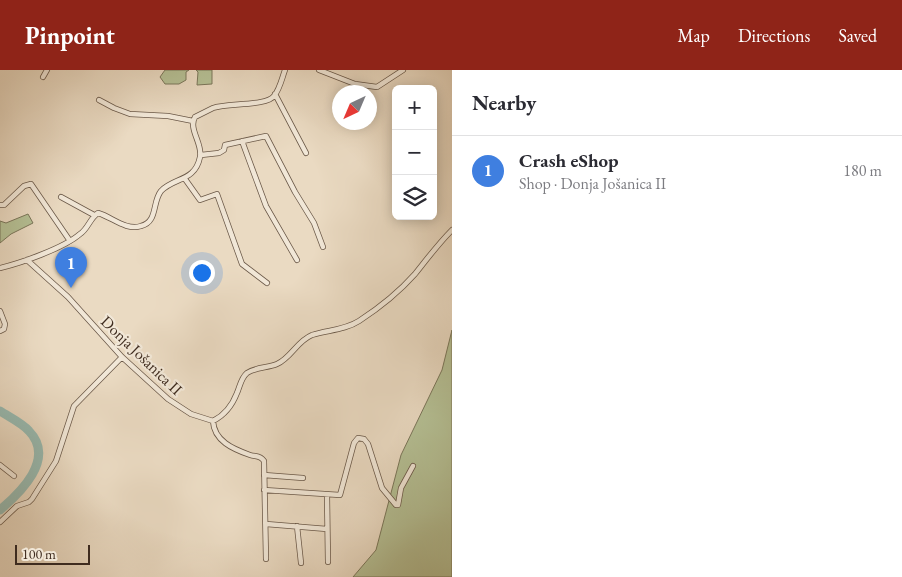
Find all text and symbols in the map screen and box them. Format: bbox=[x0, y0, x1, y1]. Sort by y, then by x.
text: Pinpoint bbox=[25, 20, 115, 51]
text: Map bbox=[678, 24, 710, 47]
text: Directions bbox=[738, 24, 810, 47]
text: Saved bbox=[838, 24, 877, 47]
north arrow bbox=[332, 85, 377, 130]
map controls bbox=[392, 85, 437, 220]
button: + bbox=[392, 85, 437, 130]
text: Nearby bbox=[472, 89, 536, 116]
button: − bbox=[392, 130, 437, 175]
text: Crash eShop bbox=[519, 148, 619, 173]
text: 1 bbox=[484, 160, 492, 181]
text: 180 m bbox=[843, 160, 882, 181]
text: Shop · Donja Jošanica II bbox=[519, 173, 666, 194]
button: layers bbox=[392, 175, 437, 220]
pin: 1 bbox=[55, 247, 87, 288]
your location bbox=[189, 260, 215, 286]
street label: Donja Jošanica II bbox=[96, 311, 187, 400]
scale bar bbox=[15, 542, 90, 565]
text: 100 m bbox=[22, 545, 56, 563]

